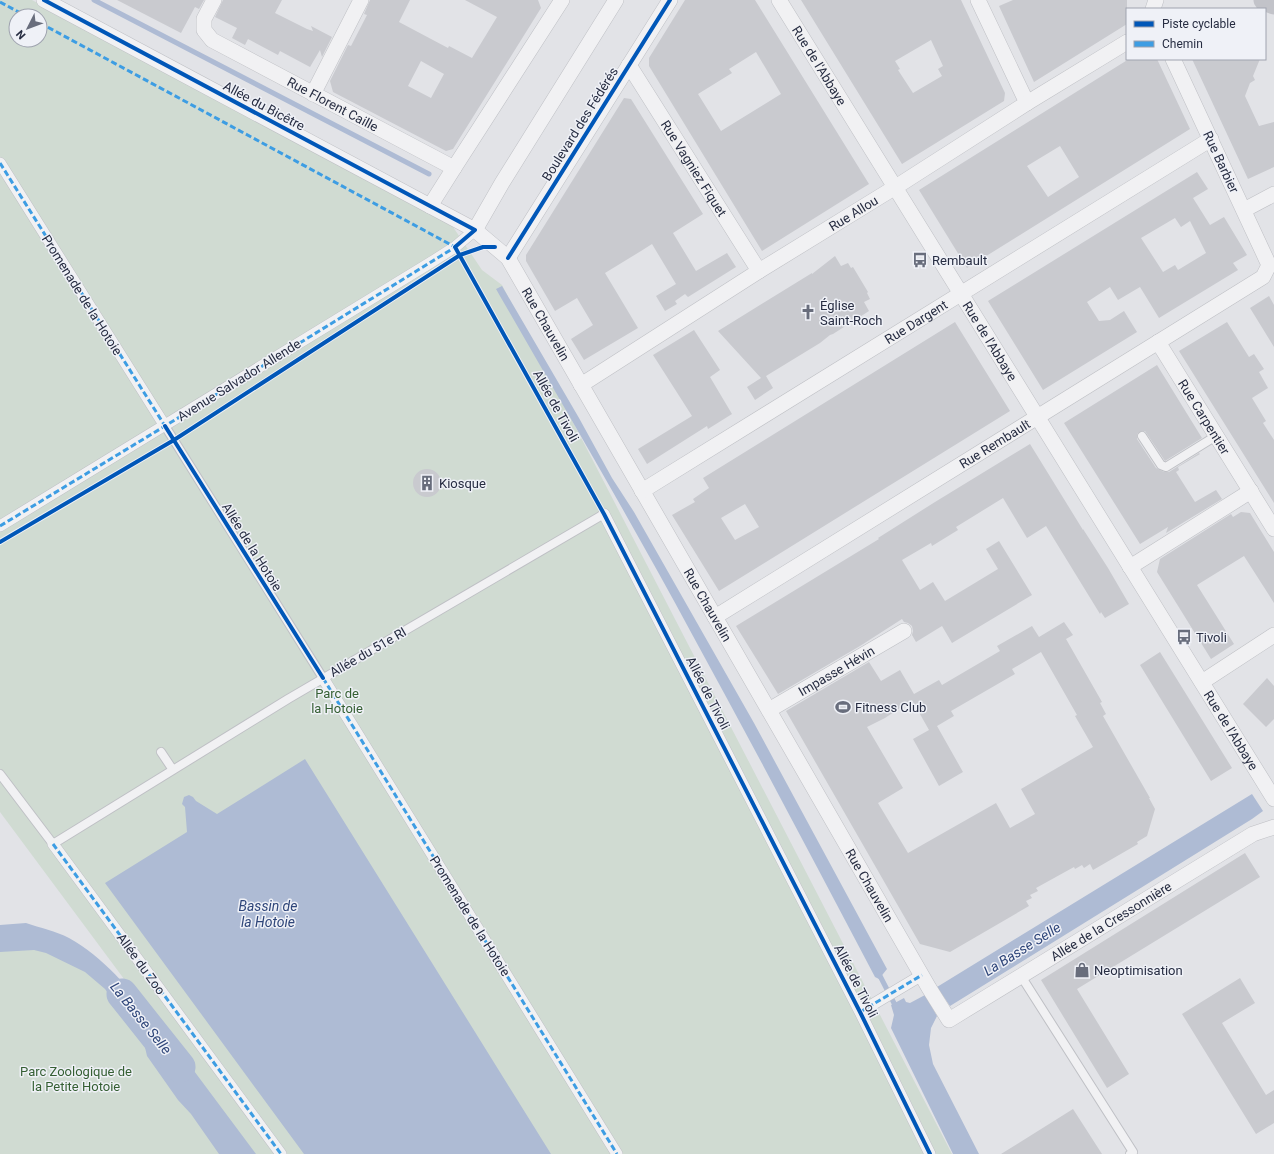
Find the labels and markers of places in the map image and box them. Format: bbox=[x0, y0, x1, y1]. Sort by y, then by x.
bus stop icon: Rembault bbox=[911, 251, 929, 269]
place label: Rembault bbox=[932, 253, 987, 268]
place label: Église Saint-Roch bbox=[820, 298, 882, 328]
church icon: Église Saint-Roch bbox=[799, 303, 817, 321]
building icon: Kiosque bbox=[418, 474, 436, 492]
place label: Kiosque bbox=[439, 476, 486, 491]
bus stop icon: Tivoli bbox=[1175, 628, 1193, 646]
place label: Tivoli bbox=[1196, 630, 1227, 645]
sports icon: Fitness Club bbox=[834, 698, 852, 716]
place label: Fitness Club bbox=[855, 700, 926, 715]
shop icon: Neoptimisation bbox=[1073, 961, 1091, 979]
place label: Neoptimisation bbox=[1094, 963, 1183, 978]

